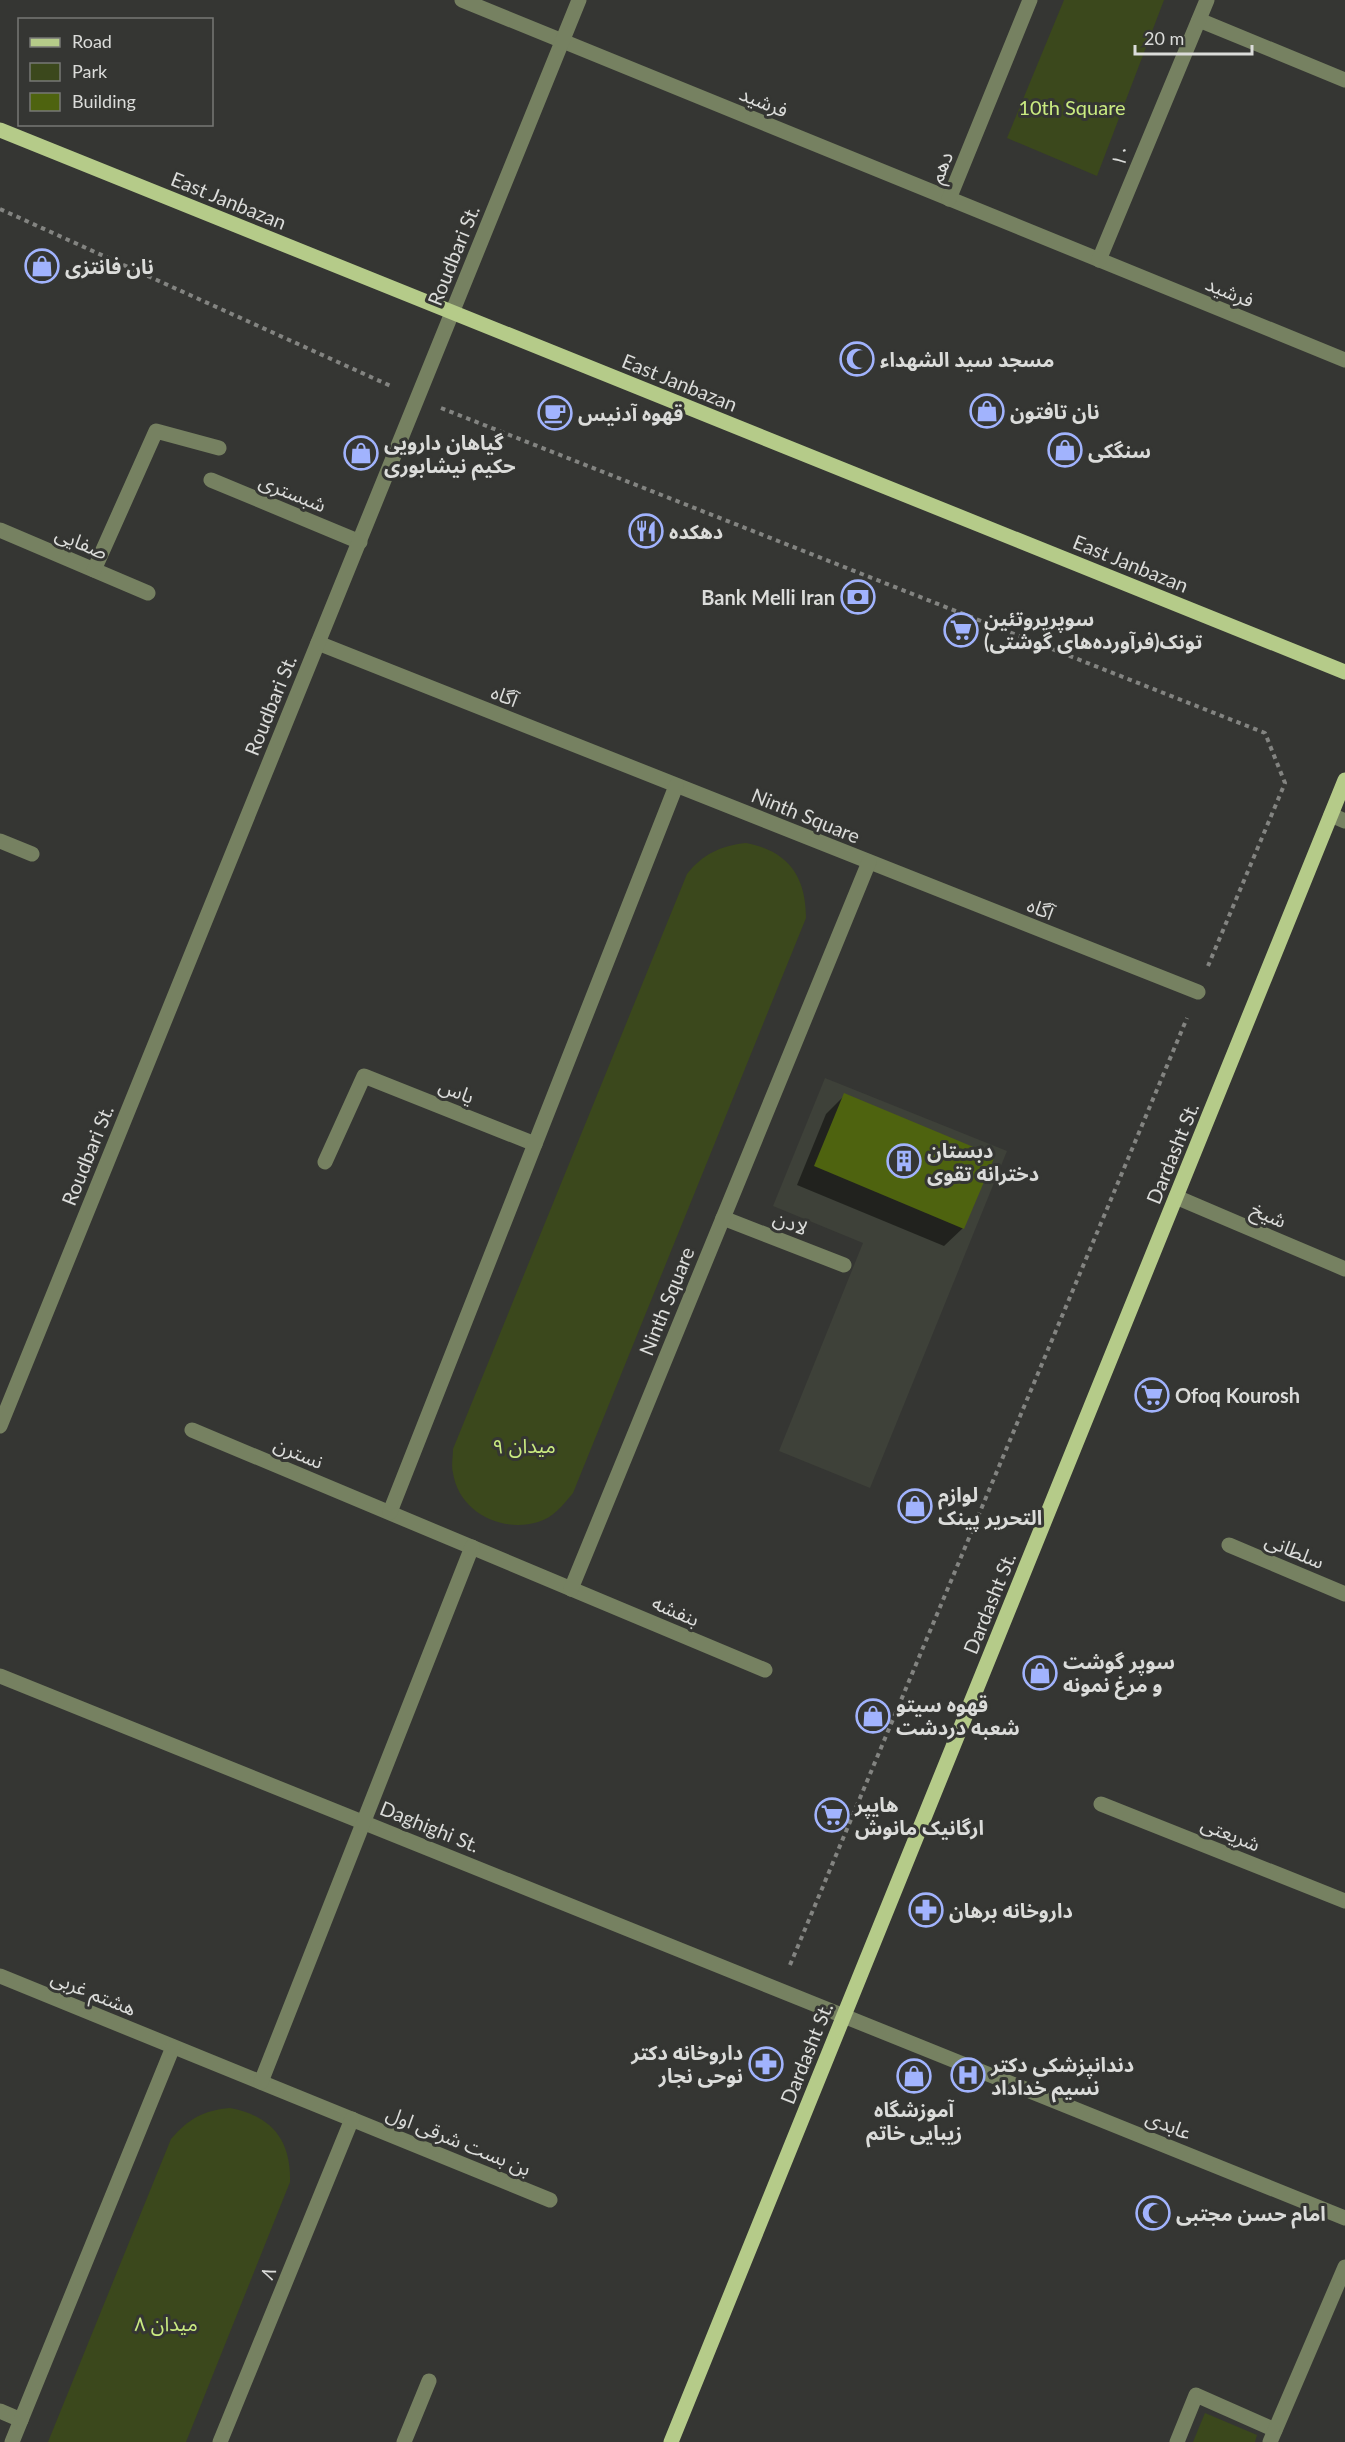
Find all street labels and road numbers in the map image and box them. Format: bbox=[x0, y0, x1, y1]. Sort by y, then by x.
street label: فرشید bbox=[736, 80, 792, 122]
street label: ۱۰ bbox=[1105, 140, 1135, 170]
street label: دهم bbox=[923, 148, 961, 188]
street label: East Janbazan bbox=[168, 166, 290, 234]
street label: Roudbari St. bbox=[422, 201, 484, 309]
street label: فرشید bbox=[1202, 270, 1258, 312]
street label: East Janbazan bbox=[619, 348, 741, 416]
street label: شبستری bbox=[256, 468, 330, 517]
street label: صفایی bbox=[52, 520, 112, 565]
street label: East Janbazan bbox=[1070, 529, 1192, 597]
street label: Roudbari St. bbox=[239, 651, 301, 759]
street label: آگاه bbox=[488, 679, 523, 712]
street label: Ninth Square bbox=[748, 782, 864, 848]
street label: آگاه bbox=[1024, 892, 1059, 925]
street label: یاس bbox=[435, 1072, 478, 1109]
street label: Dardasht St. bbox=[1141, 1099, 1203, 1207]
street label: Roudbari St. bbox=[56, 1101, 118, 1209]
street label: شیخ bbox=[1246, 1196, 1290, 1236]
street label: لادن bbox=[770, 1204, 812, 1241]
street label: Ninth Square bbox=[633, 1243, 699, 1359]
street label: نسترن bbox=[270, 1431, 327, 1474]
street label: سلطانی bbox=[1261, 1527, 1328, 1574]
street label: Dardasht St. bbox=[958, 1549, 1020, 1657]
street label: بنفشه bbox=[649, 1589, 703, 1631]
street label: Daghighi St. bbox=[377, 1795, 483, 1857]
street label: شریعتی bbox=[1198, 1810, 1264, 1857]
street label: هشتم غربی bbox=[46, 1964, 140, 2024]
street label: Dardasht St. bbox=[775, 1999, 837, 2107]
street label: بن بست شرقی اول bbox=[383, 2100, 535, 2181]
street label: عابدی bbox=[1142, 2104, 1195, 2145]
street label: ۸ bbox=[254, 2263, 280, 2283]

